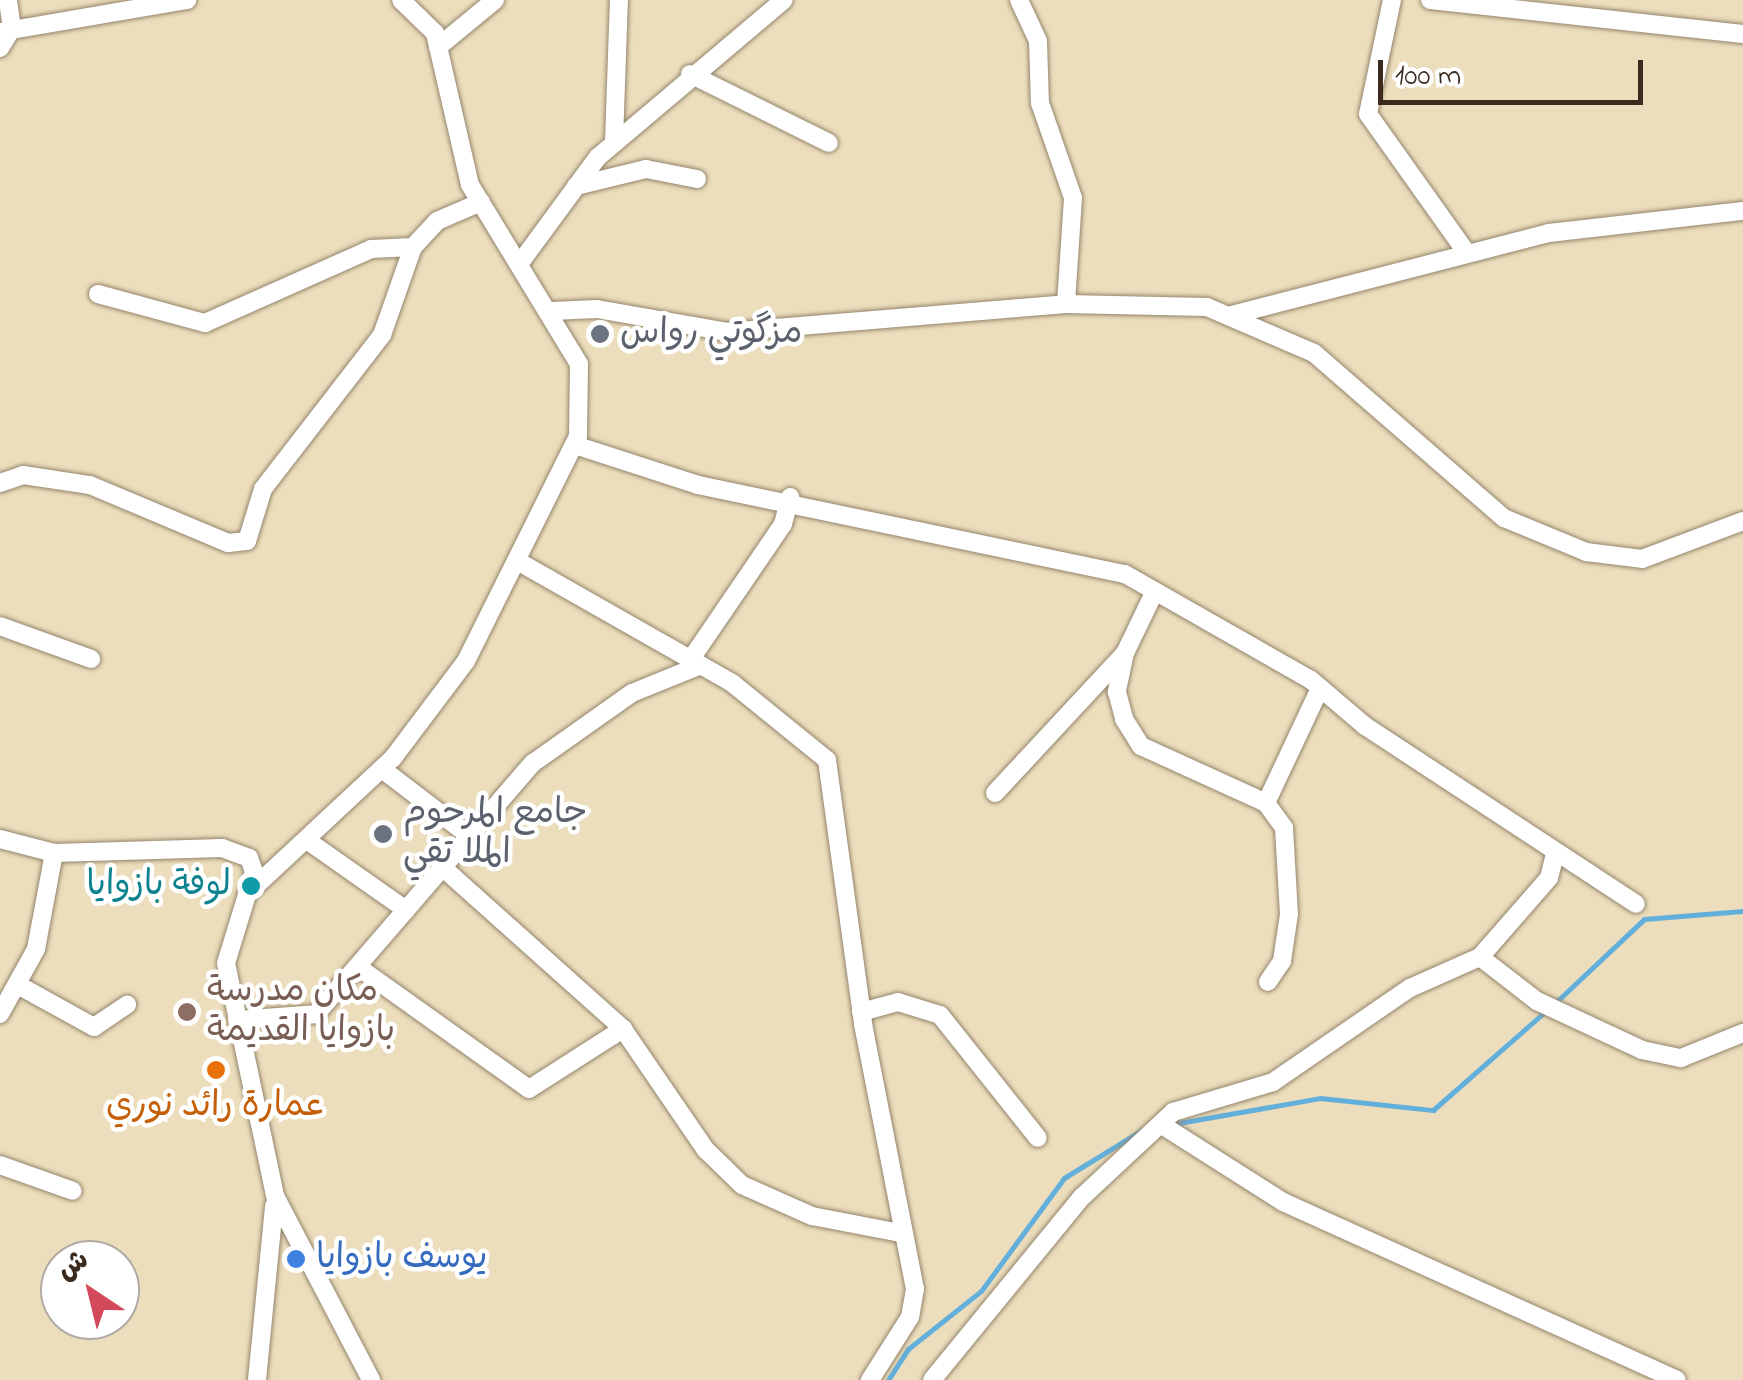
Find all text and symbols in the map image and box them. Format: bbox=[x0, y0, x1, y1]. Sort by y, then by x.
scale bar bbox=[1383, 40, 1648, 102]
text: 100 m bbox=[1395, 55, 1461, 99]
place label: مزگوتي رواس bbox=[620, 313, 802, 355]
marker: مزگوتي رواس bbox=[589, 323, 611, 345]
place label: جامع المرحوم الملا تقي bbox=[403, 793, 587, 875]
marker: جامع المرحوم الملا تقي bbox=[372, 823, 394, 845]
place label: لوفة بازوايا bbox=[86, 865, 231, 907]
marker: لوفة بازوايا bbox=[240, 875, 262, 897]
place label: مكان مدرسة بازوايا القديمة bbox=[207, 971, 395, 1053]
marker: مكان مدرسة بازوايا القديمة bbox=[176, 1001, 198, 1023]
marker: عمارة رائد نوري bbox=[205, 1059, 227, 1081]
place label: عمارة رائد نوري bbox=[106, 1086, 326, 1128]
place label: يوسف بازوايا bbox=[316, 1238, 487, 1280]
north arrow bbox=[40, 1240, 140, 1340]
text: ش bbox=[49, 1241, 98, 1292]
marker: يوسف بازوايا bbox=[285, 1248, 307, 1270]

